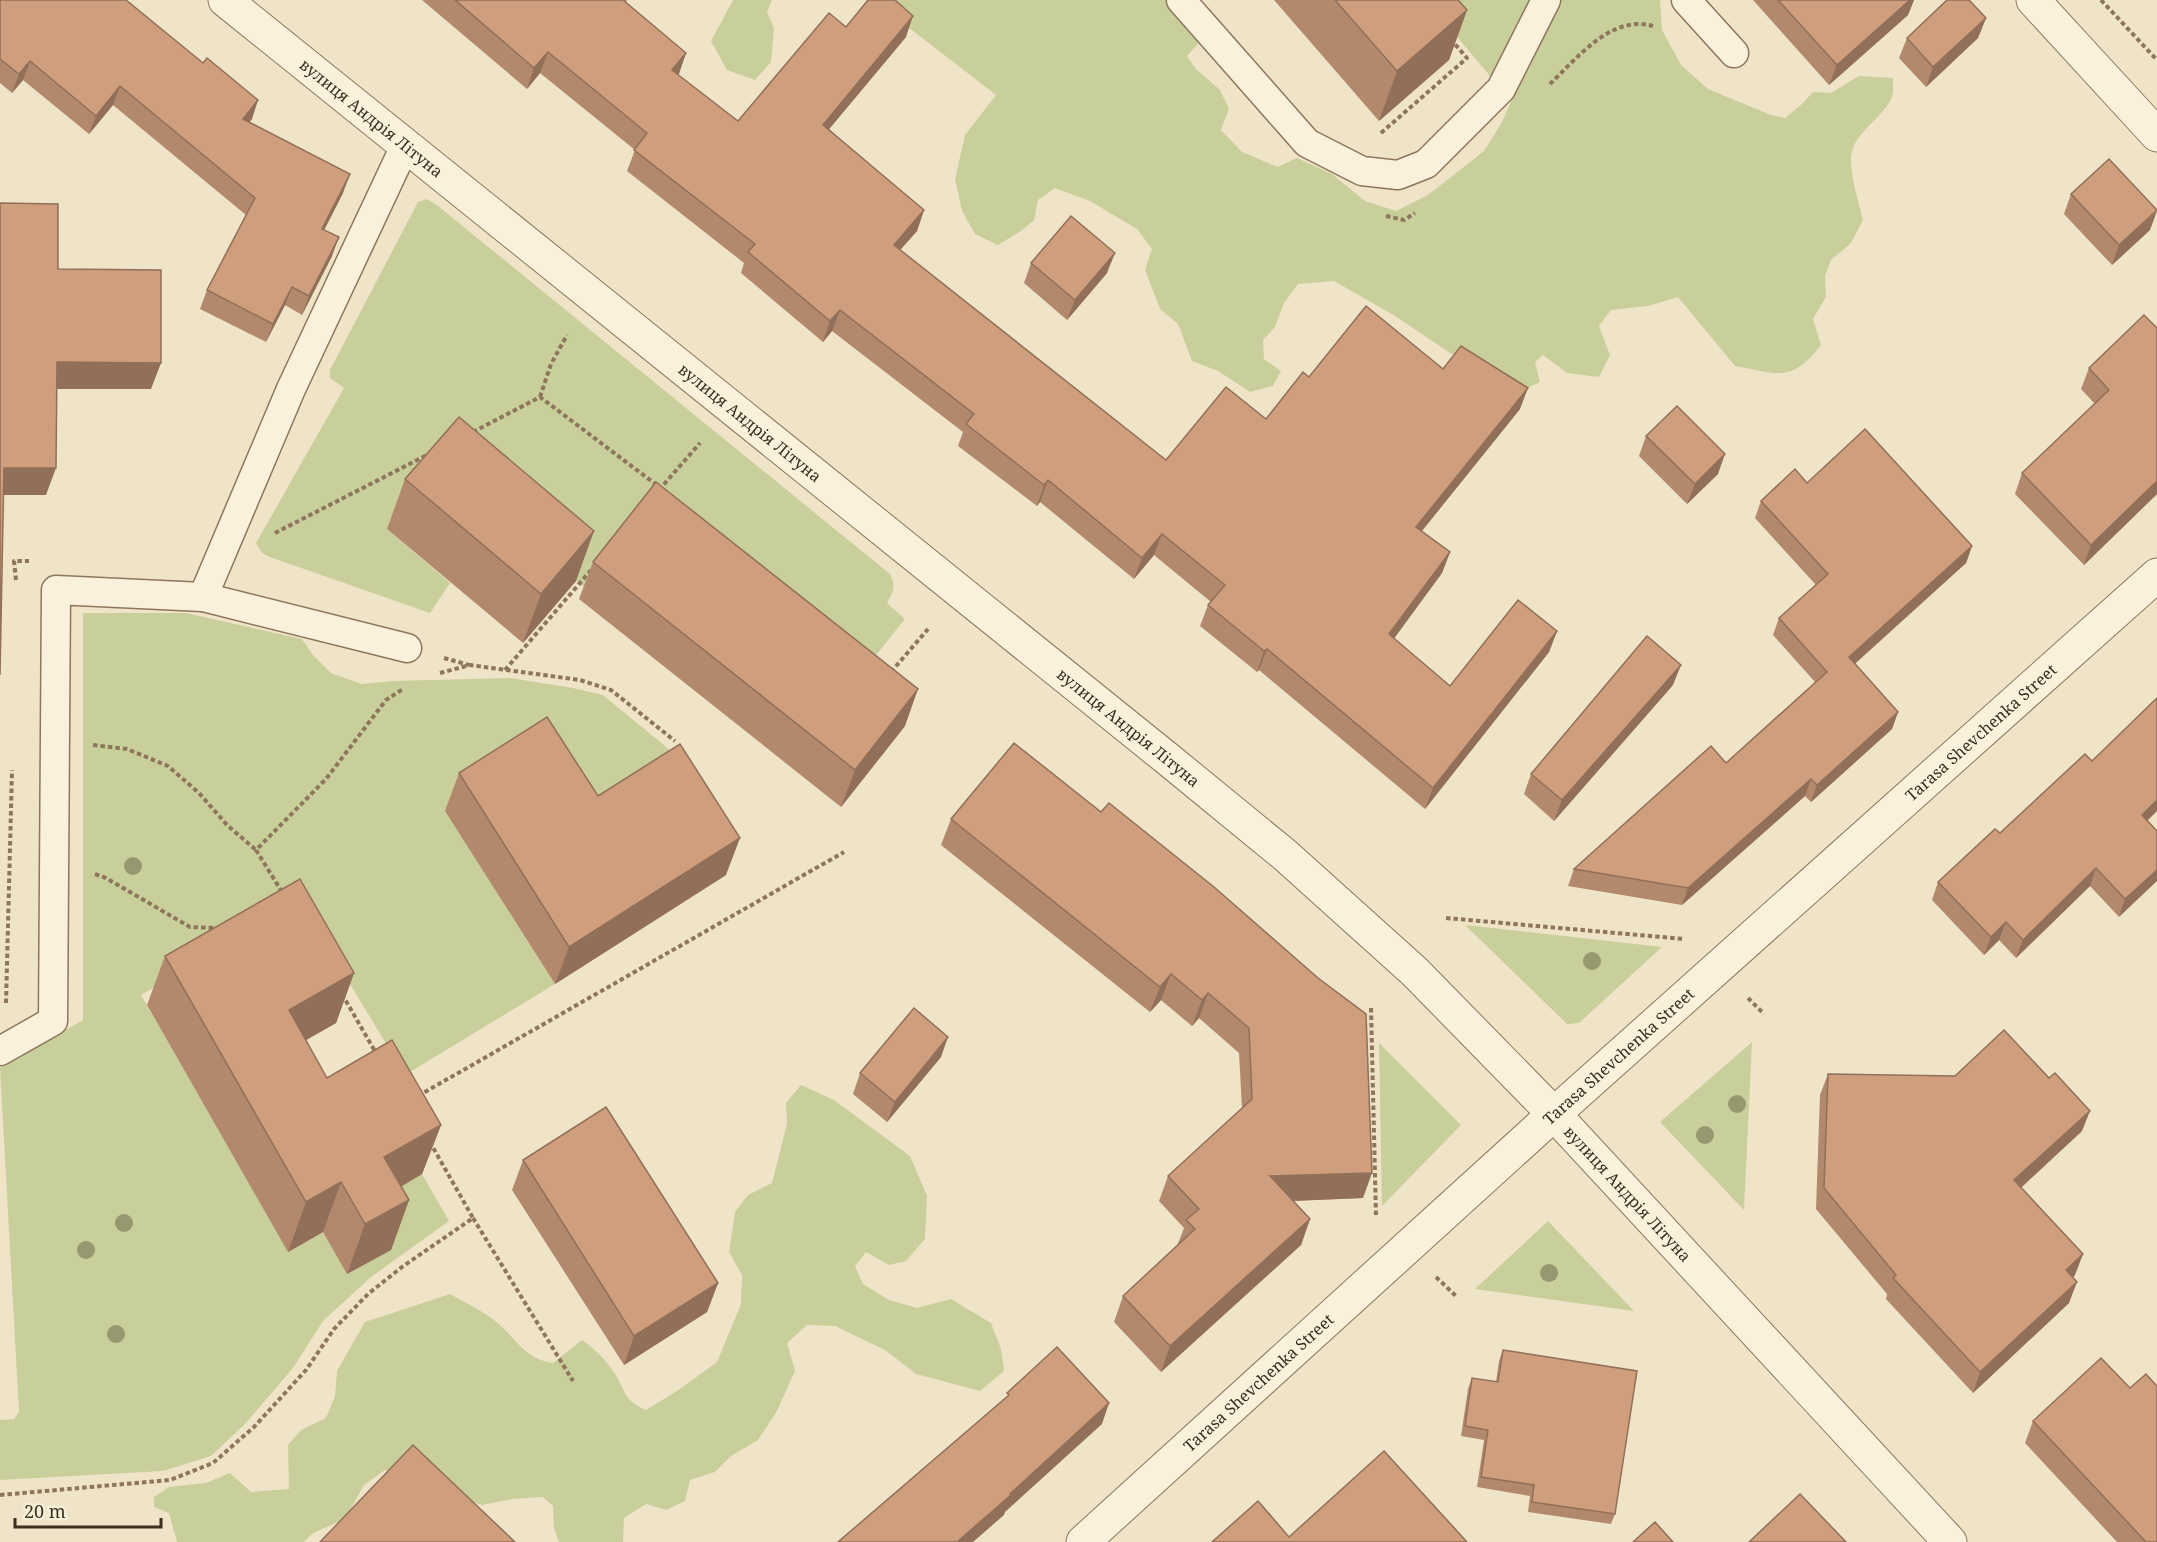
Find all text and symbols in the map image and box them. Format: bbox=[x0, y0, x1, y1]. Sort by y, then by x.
street label: вулиця Андрія Літуна bbox=[295, 53, 448, 182]
street label: вулиця Андрія Літуна bbox=[674, 358, 826, 487]
street label: Tarasa Shevchenka Street bbox=[1901, 659, 2062, 806]
street label: вулиця Андрія Літуна bbox=[1052, 663, 1205, 792]
street label: Tarasa Shevchenka Street bbox=[1538, 983, 1699, 1130]
street label: вулиця Андрія Літуна bbox=[1559, 1121, 1696, 1266]
street label: Tarasa Shevchenka Street bbox=[1179, 1308, 1339, 1457]
scale bar bbox=[15, 1491, 160, 1529]
text: 20 m bbox=[24, 1499, 66, 1523]

